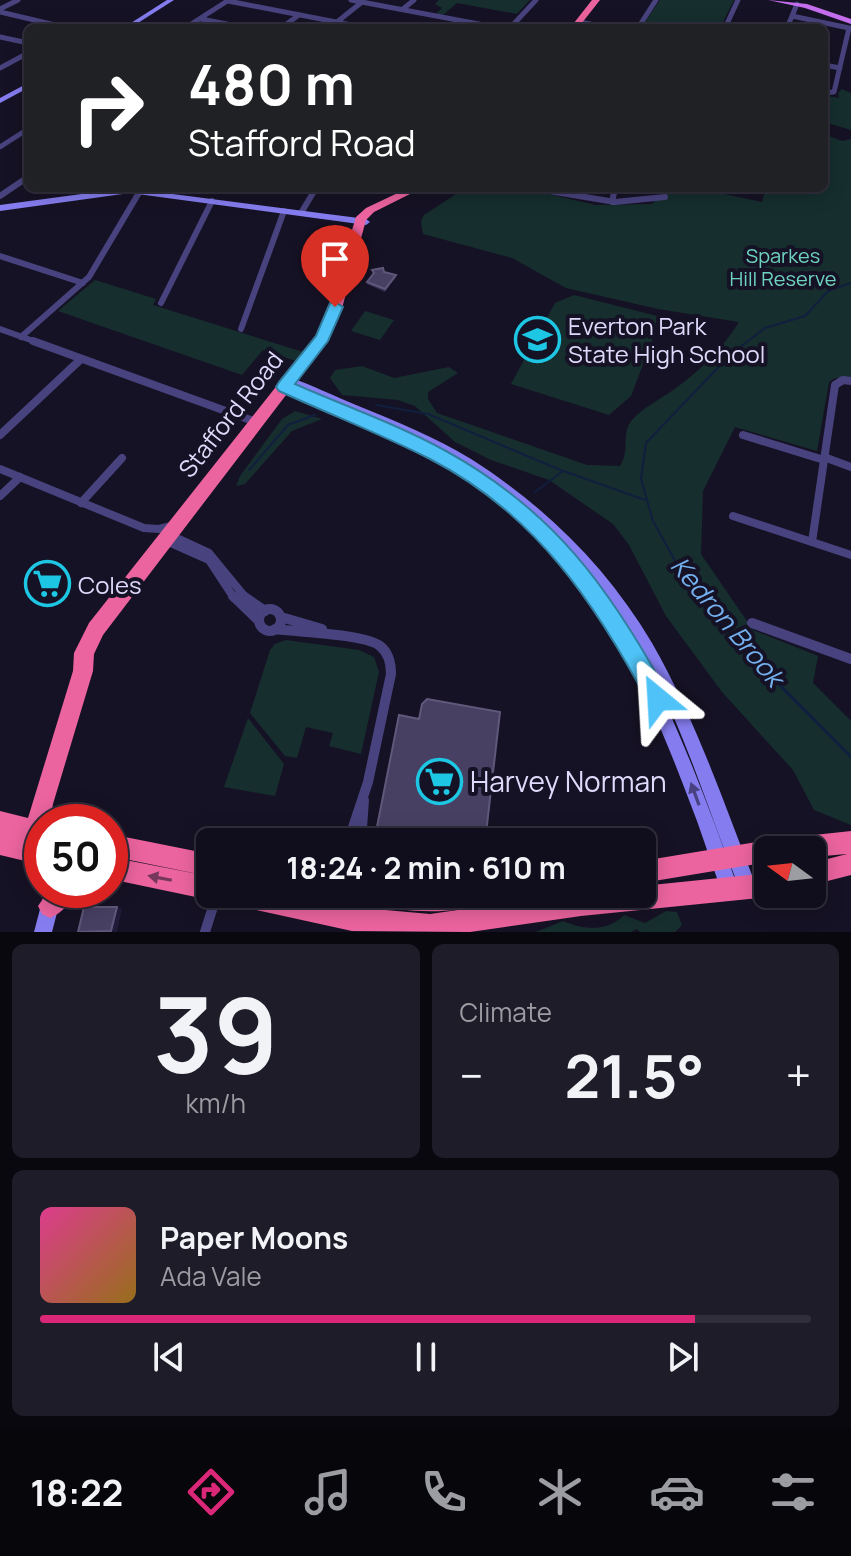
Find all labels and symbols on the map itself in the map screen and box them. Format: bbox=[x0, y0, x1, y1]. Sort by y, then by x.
pin bbox=[301, 225, 369, 307]
park label: Sparkes Hill Reserve bbox=[730, 242, 836, 292]
place label: Everton Park State High School bbox=[568, 309, 765, 370]
school or university icon: Everton Park State High School bbox=[513, 315, 561, 363]
street label: Stafford Road bbox=[170, 344, 290, 484]
water label: Kedron Brook bbox=[663, 549, 795, 697]
supermarket icon: Coles bbox=[23, 560, 71, 608]
place label: Coles bbox=[78, 568, 142, 601]
position arrow bbox=[616, 657, 700, 741]
supermarket icon: Harvey Norman bbox=[415, 757, 463, 805]
place label: Harvey Norman bbox=[470, 762, 667, 800]
one-way arrow bbox=[688, 782, 701, 806]
speed limit sign: 50 bbox=[24, 804, 128, 908]
north arrow bbox=[754, 836, 826, 908]
one-way arrow bbox=[147, 871, 172, 884]

